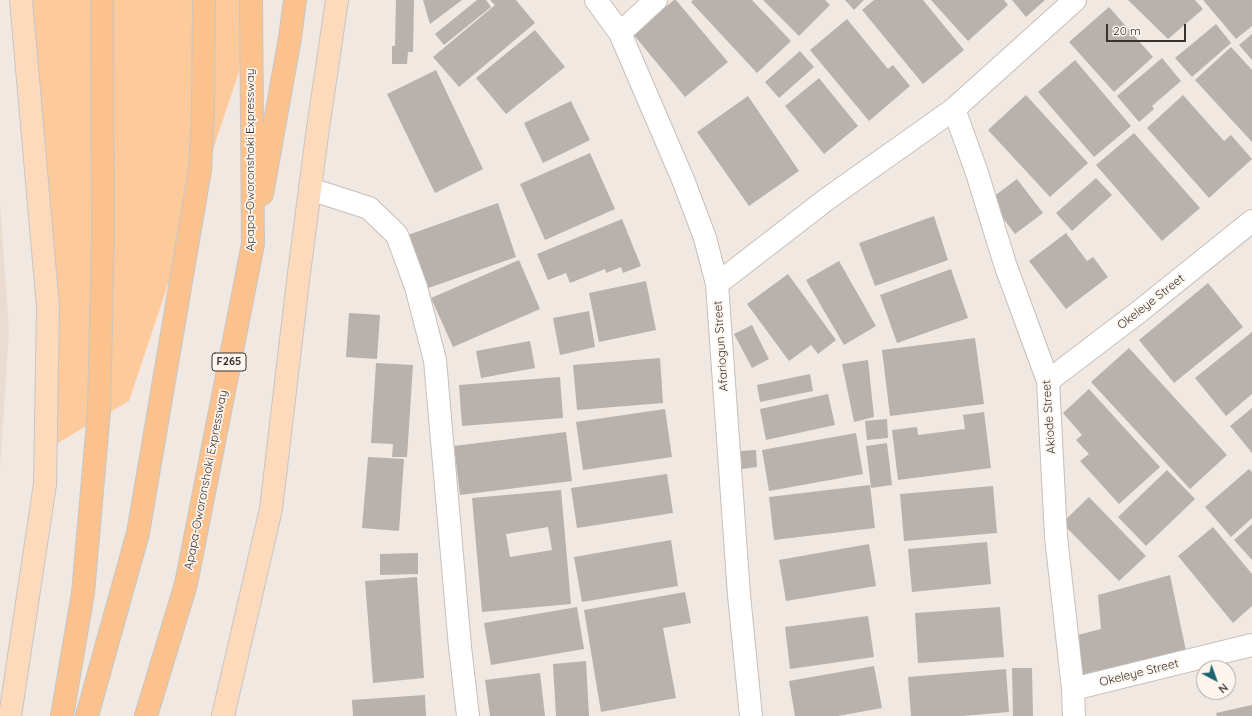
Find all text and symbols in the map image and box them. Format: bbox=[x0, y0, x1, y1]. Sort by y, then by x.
scale bar bbox=[1108, 16, 1188, 42]
text: 20 m bbox=[1113, 23, 1141, 38]
street label: Apapa-Oworonshoki Expressway bbox=[243, 69, 257, 251]
street label: Okeleye Street bbox=[1115, 271, 1187, 333]
street label: Afariogun Street bbox=[711, 300, 731, 392]
road number: F265 bbox=[212, 353, 246, 371]
street label: Akiode Street bbox=[1039, 380, 1059, 454]
street label: Apapa-Oworonshoki Expressway bbox=[181, 389, 231, 571]
street label: Okeleye Street bbox=[1098, 656, 1180, 690]
north arrow bbox=[1196, 660, 1236, 700]
text: N bbox=[1216, 680, 1231, 696]

